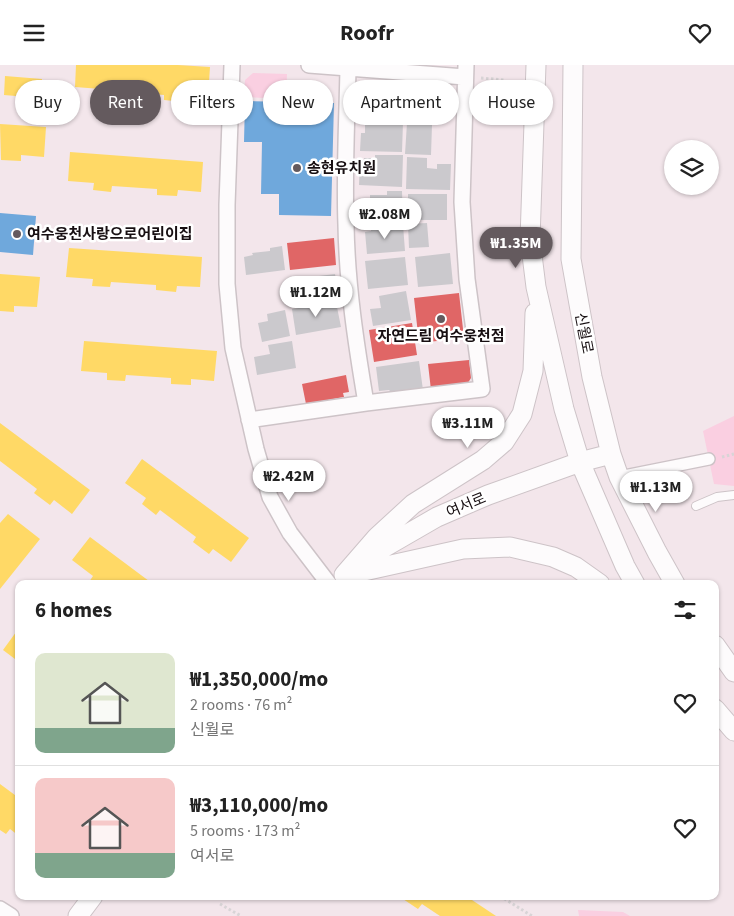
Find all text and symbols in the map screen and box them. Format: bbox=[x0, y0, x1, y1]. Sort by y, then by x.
text: Roofr bbox=[340, 17, 394, 49]
icon: menu bbox=[20, 19, 48, 47]
icon: heart bbox=[686, 19, 714, 47]
chip: Buy bbox=[15, 80, 80, 125]
chip: Rent bbox=[90, 80, 161, 125]
chip: Filters bbox=[171, 80, 253, 125]
chip: New bbox=[263, 80, 333, 125]
chip: Apartment bbox=[343, 80, 459, 125]
chip: House bbox=[469, 80, 553, 125]
map controls bbox=[664, 140, 719, 195]
button: layers bbox=[664, 140, 719, 195]
place label: 송현유치원 bbox=[307, 158, 376, 179]
marker: 송현유치원 bbox=[291, 162, 303, 174]
pin: ₩2.08M bbox=[344, 197, 426, 240]
text: ₩2.08M bbox=[360, 203, 410, 225]
place label: 여수웅천사랑으로어린이집 bbox=[27, 224, 193, 245]
pin: ₩1.35M bbox=[475, 227, 557, 269]
marker: 여수웅천사랑으로어린이집 bbox=[11, 228, 23, 240]
text: ₩1.35M bbox=[491, 232, 541, 254]
pin: ₩1.12M bbox=[275, 275, 357, 318]
text: ₩1.12M bbox=[291, 281, 341, 303]
street label: 신월로 bbox=[569, 311, 598, 355]
marker: 자연드림 여수웅천점 bbox=[435, 313, 447, 325]
place label: 자연드림 여수웅천점 bbox=[377, 326, 505, 347]
pin: ₩3.11M bbox=[427, 407, 509, 449]
text: ₩3.11M bbox=[443, 412, 493, 434]
pin: ₩2.42M bbox=[248, 459, 330, 502]
text: ₩2.42M bbox=[264, 465, 314, 487]
pin: ₩1.13M bbox=[615, 471, 697, 513]
text: ₩1.13M bbox=[631, 476, 681, 498]
street label: 여서로 bbox=[443, 488, 489, 523]
text: 6 homes bbox=[35, 595, 112, 625]
icon: filters bbox=[671, 596, 699, 624]
text: ₩1,350,000/mo bbox=[190, 664, 328, 694]
icon: home bbox=[75, 673, 135, 733]
icon: heart bbox=[671, 689, 699, 717]
text: 2 rooms · 76 m² bbox=[190, 694, 292, 716]
text: 신월로 bbox=[190, 719, 234, 741]
text: ₩3,110,000/mo bbox=[190, 790, 328, 820]
icon: home bbox=[75, 798, 135, 858]
icon: heart bbox=[671, 814, 699, 842]
text: 5 rooms · 173 m² bbox=[190, 820, 300, 842]
text: 여서로 bbox=[190, 845, 234, 867]

